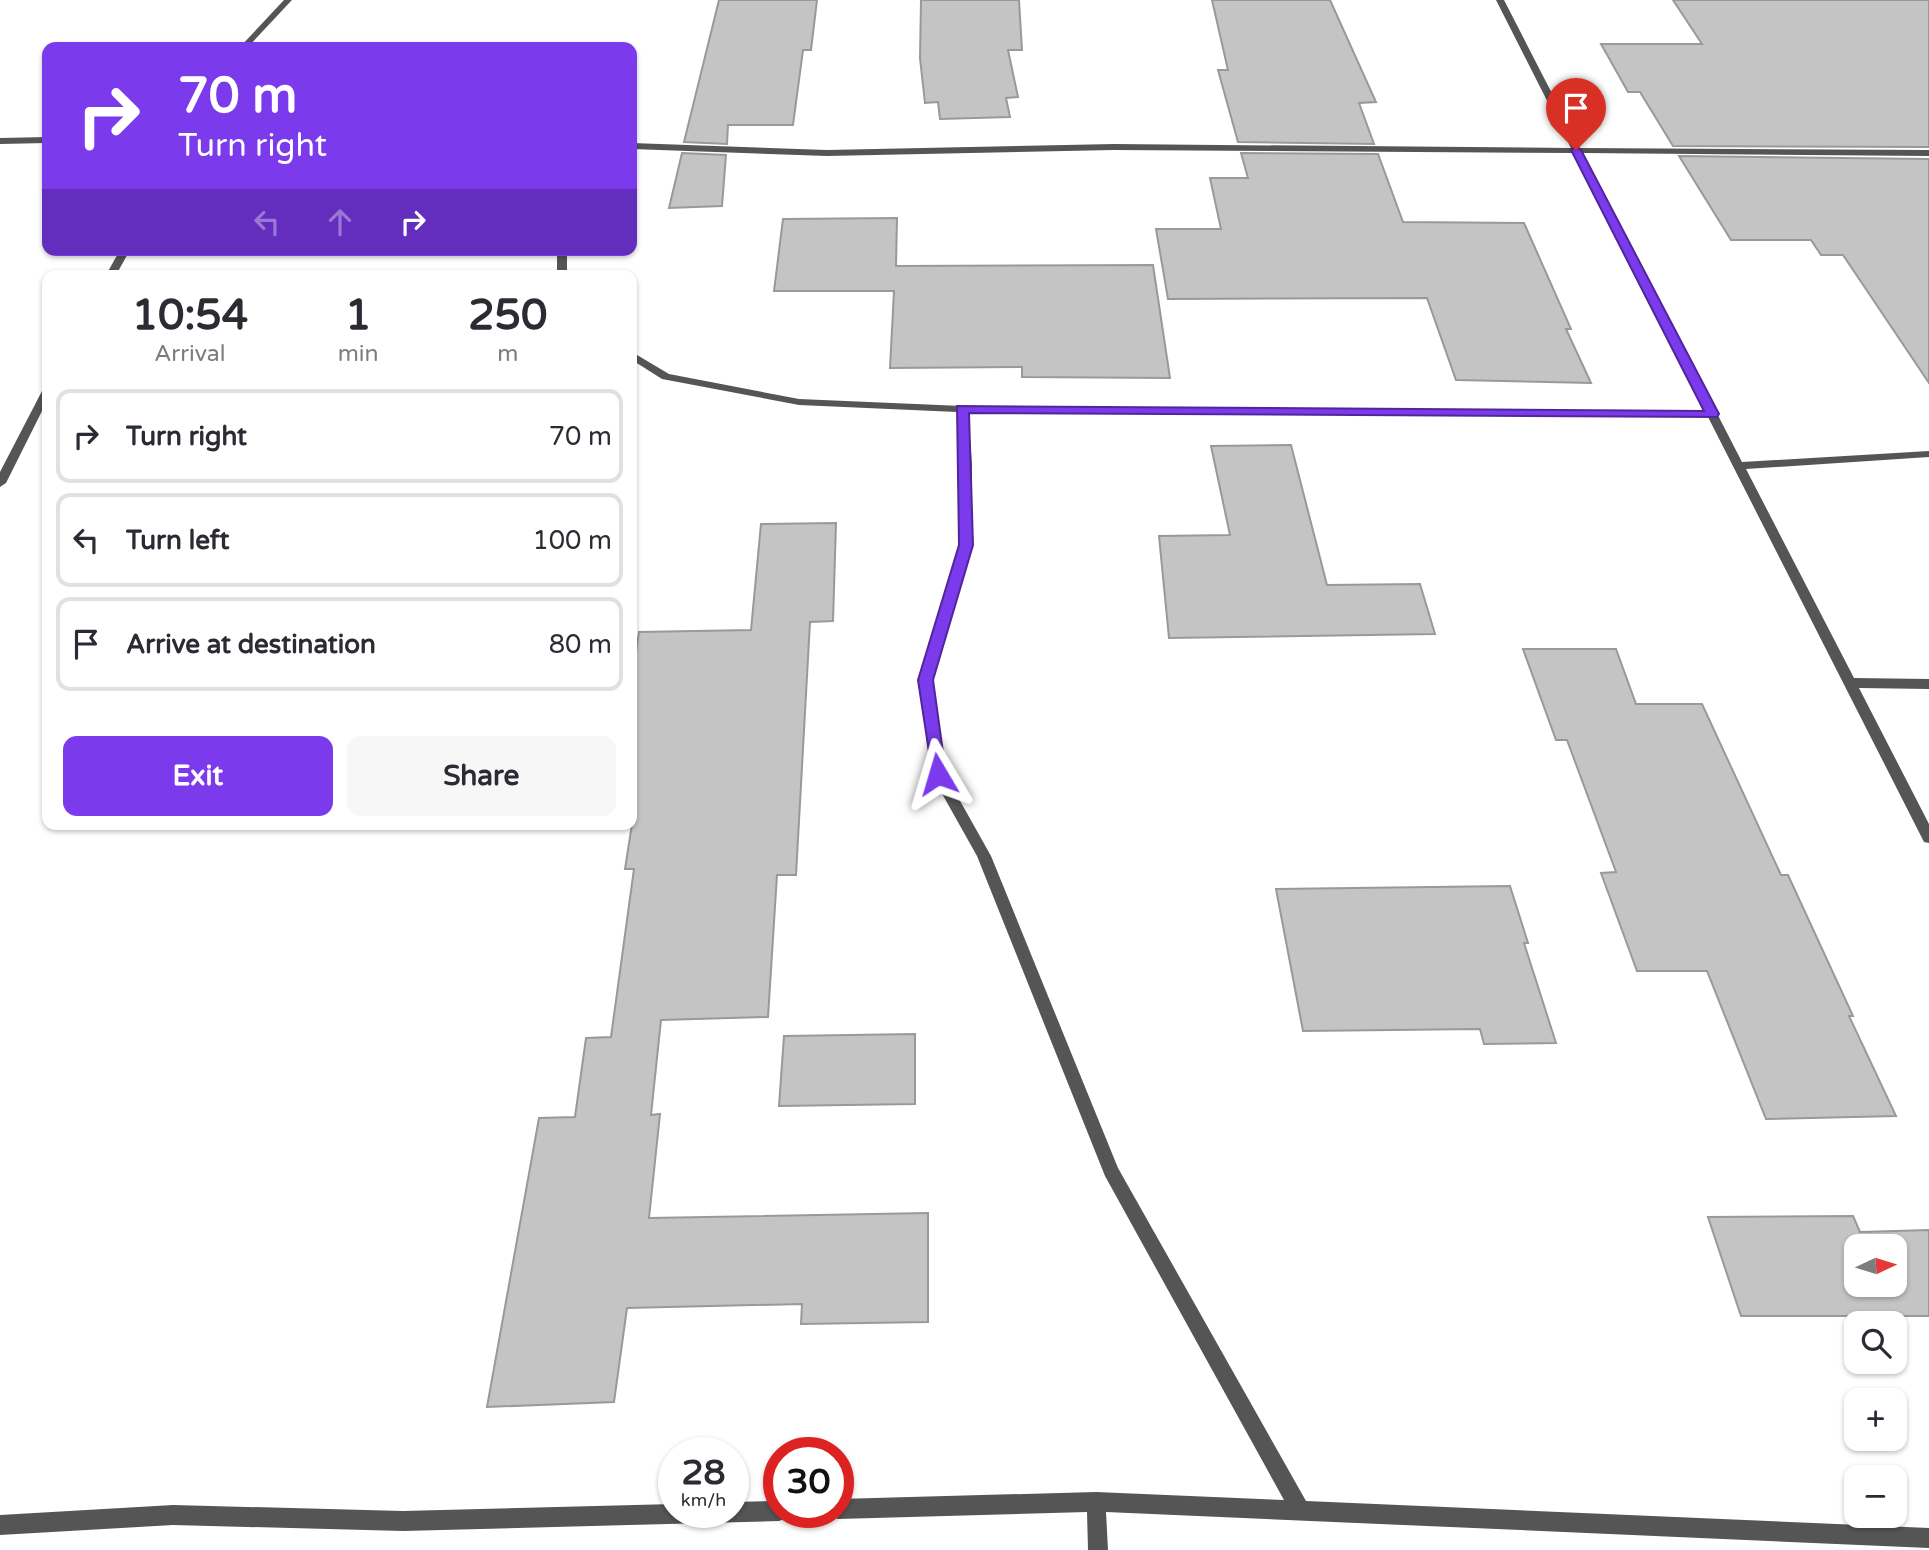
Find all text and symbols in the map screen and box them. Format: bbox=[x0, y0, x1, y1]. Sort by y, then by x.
text: 70 m bbox=[178, 67, 297, 126]
icon: right bbox=[63, 70, 154, 161]
pin bbox=[1546, 78, 1606, 150]
icon: arrive bbox=[1557, 89, 1595, 127]
text: Turn right bbox=[178, 127, 327, 165]
icon: left bbox=[248, 203, 286, 241]
icon: ahead bbox=[321, 203, 359, 241]
icon: right bbox=[394, 203, 432, 241]
text: 10:54 bbox=[132, 290, 248, 341]
text: 1 bbox=[345, 290, 371, 341]
text: 250 bbox=[468, 290, 547, 341]
text: Arrival bbox=[154, 340, 225, 368]
text: min bbox=[338, 340, 379, 368]
text: m bbox=[497, 340, 518, 368]
icon: right bbox=[67, 417, 105, 455]
text: Turn right bbox=[126, 421, 247, 452]
text: 70 m bbox=[549, 421, 612, 452]
icon: left bbox=[67, 521, 105, 559]
text: Turn left bbox=[126, 525, 229, 556]
text: 100 m bbox=[532, 525, 612, 556]
icon: arrive bbox=[67, 625, 105, 663]
text: Arrive at destination bbox=[126, 629, 376, 660]
text: 80 m bbox=[549, 629, 612, 660]
button: Exit bbox=[63, 736, 333, 816]
button: Share bbox=[347, 736, 616, 816]
position arrow bbox=[901, 737, 975, 811]
north arrow bbox=[1844, 1234, 1908, 1297]
map controls bbox=[1844, 1234, 1907, 1528]
button: search bbox=[1844, 1311, 1907, 1374]
button: + bbox=[1844, 1388, 1907, 1451]
speed limit sign: 30 bbox=[763, 1437, 854, 1528]
text: 28 bbox=[682, 1452, 725, 1494]
button: − bbox=[1844, 1465, 1907, 1528]
text: km/h bbox=[681, 1489, 726, 1511]

